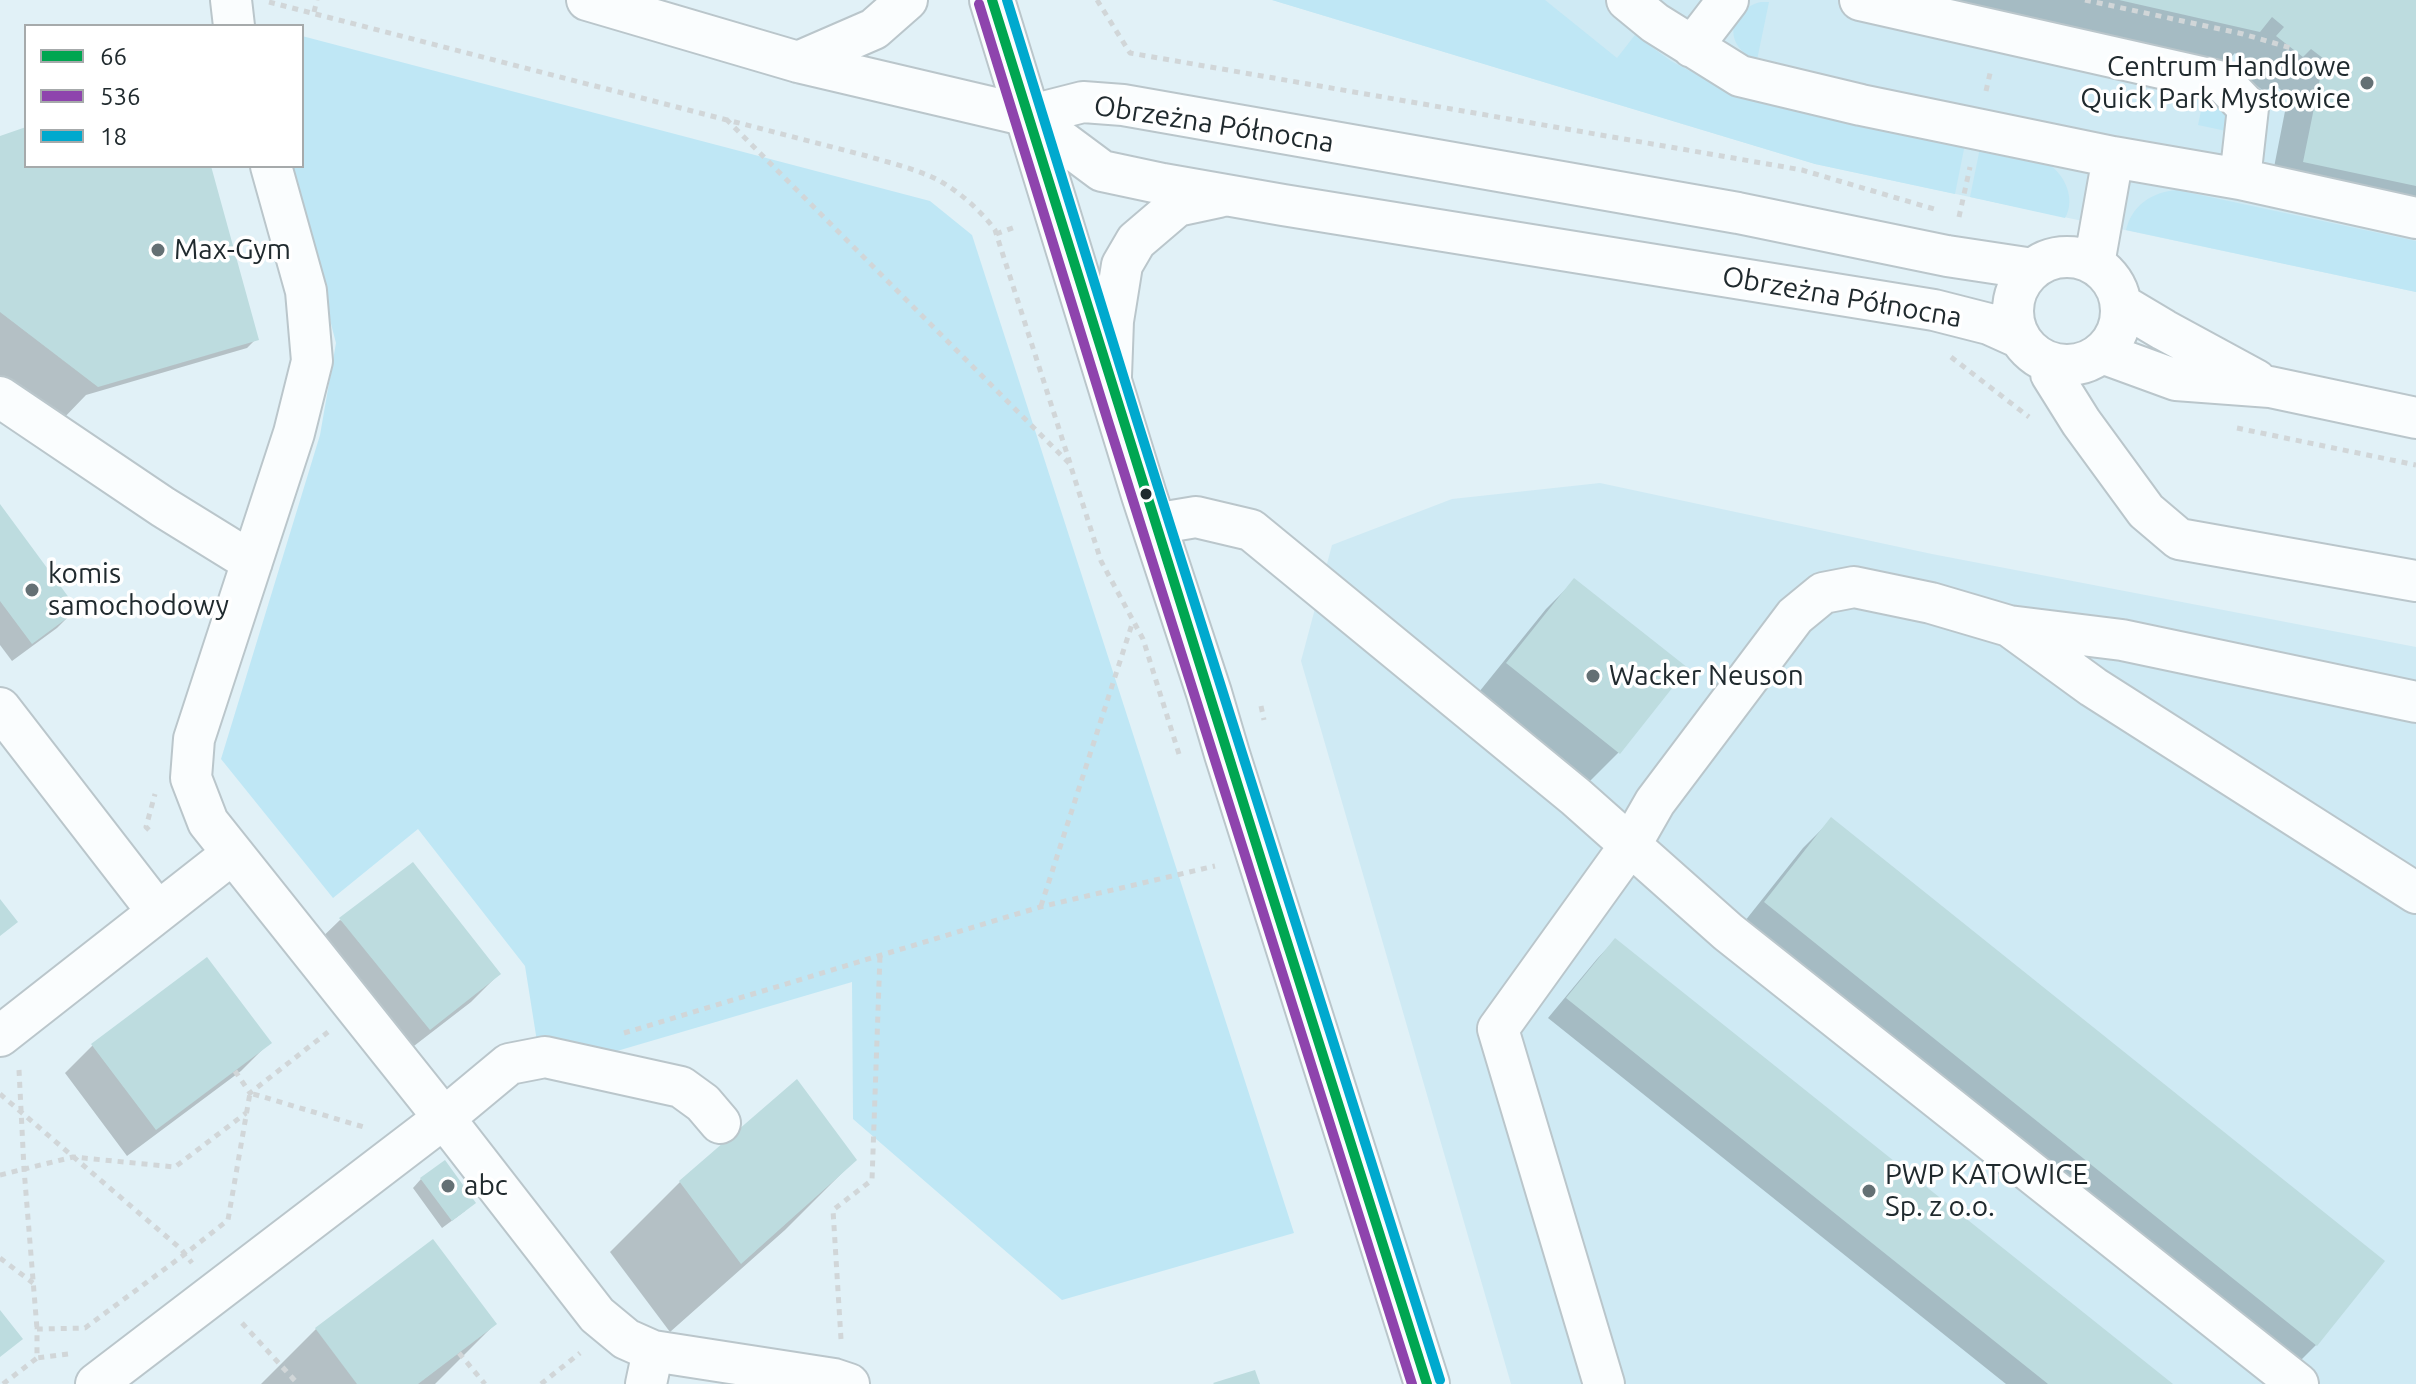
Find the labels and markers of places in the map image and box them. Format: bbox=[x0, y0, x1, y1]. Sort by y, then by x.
place label: Centrum Handlowe Quick Park Mysłowice bbox=[2080, 50, 2351, 116]
marker: Centrum Handlowe Quick Park Mysłowice bbox=[2358, 74, 2376, 92]
place label: Max-Gym bbox=[174, 233, 291, 267]
marker: Max-Gym bbox=[149, 241, 167, 259]
unlabelled marker bbox=[1138, 486, 1154, 502]
place label: komis samochodowy bbox=[48, 557, 229, 623]
marker: komis samochodowy bbox=[23, 581, 41, 599]
place label: Wacker Neuson bbox=[1609, 659, 1804, 693]
marker: Wacker Neuson bbox=[1584, 667, 1602, 685]
place label: PWP KATOWICE Sp. z o.o. bbox=[1885, 1158, 2088, 1224]
place label: abc bbox=[464, 1169, 508, 1203]
marker: abc bbox=[439, 1177, 457, 1195]
marker: PWP KATOWICE Sp. z o.o. bbox=[1860, 1182, 1878, 1200]

